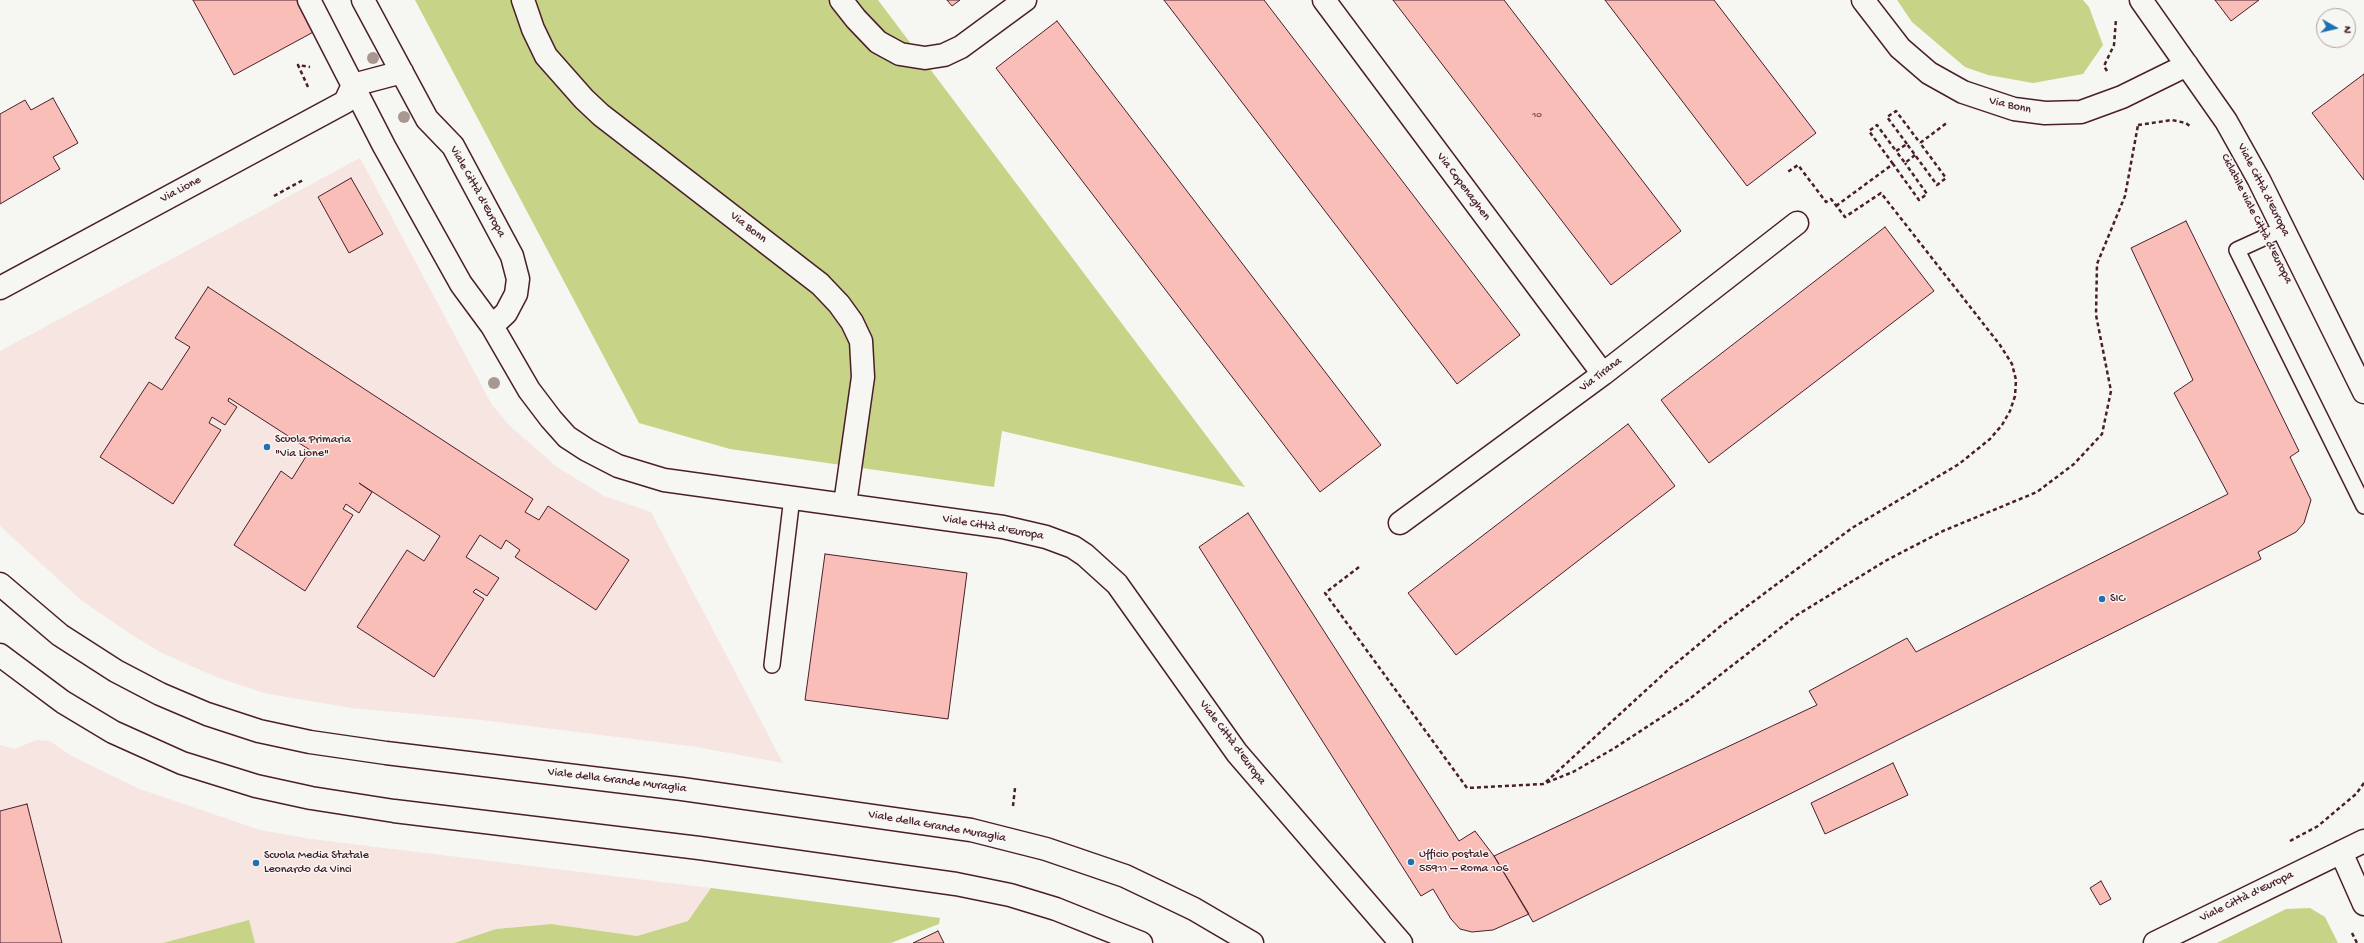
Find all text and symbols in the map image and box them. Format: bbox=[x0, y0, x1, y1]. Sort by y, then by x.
north arrow bbox=[2316, 8, 2356, 48]
text: N bbox=[2340, 25, 2353, 34]
street label: Via Bonn bbox=[1988, 94, 2032, 118]
house number: 10 bbox=[1532, 109, 1542, 121]
street label: Viale Città d'Europa bbox=[2233, 141, 2293, 239]
street label: Viale Città d'Europa bbox=[446, 144, 508, 240]
street label: Via Copenaghen bbox=[1433, 150, 1493, 224]
street label: Ciclabile viale Città d'Europa bbox=[2217, 152, 2295, 286]
street label: Via Lione bbox=[158, 173, 204, 207]
street label: Via Bonn bbox=[727, 209, 769, 247]
street label: Via Tirana bbox=[1577, 354, 1625, 396]
place label: Scuola Primaria "Via Lione" bbox=[275, 433, 351, 461]
marker: Scuola Primaria "Via Lione" bbox=[262, 442, 272, 452]
street label: Viale Città d'Europa bbox=[941, 512, 1045, 544]
place label: SIC bbox=[2110, 592, 2125, 606]
marker: SIC bbox=[2097, 594, 2107, 604]
street label: Viale Città d'Europa bbox=[1195, 698, 1269, 788]
street label: Viale della Grande Muraglia bbox=[547, 765, 687, 797]
street label: Viale della Grande Muraglia bbox=[867, 808, 1007, 846]
place label: Ufficio postale 55911 – Roma 106 bbox=[1419, 848, 1509, 876]
place label: Scuola Media Statale Leonardo da Vinci bbox=[264, 849, 369, 877]
marker: Ufficio postale 55911 – Roma 106 bbox=[1406, 857, 1416, 867]
marker: Scuola Media Statale Leonardo da Vinci bbox=[251, 858, 261, 868]
street label: Viale Città d'Europa bbox=[2198, 868, 2296, 926]

